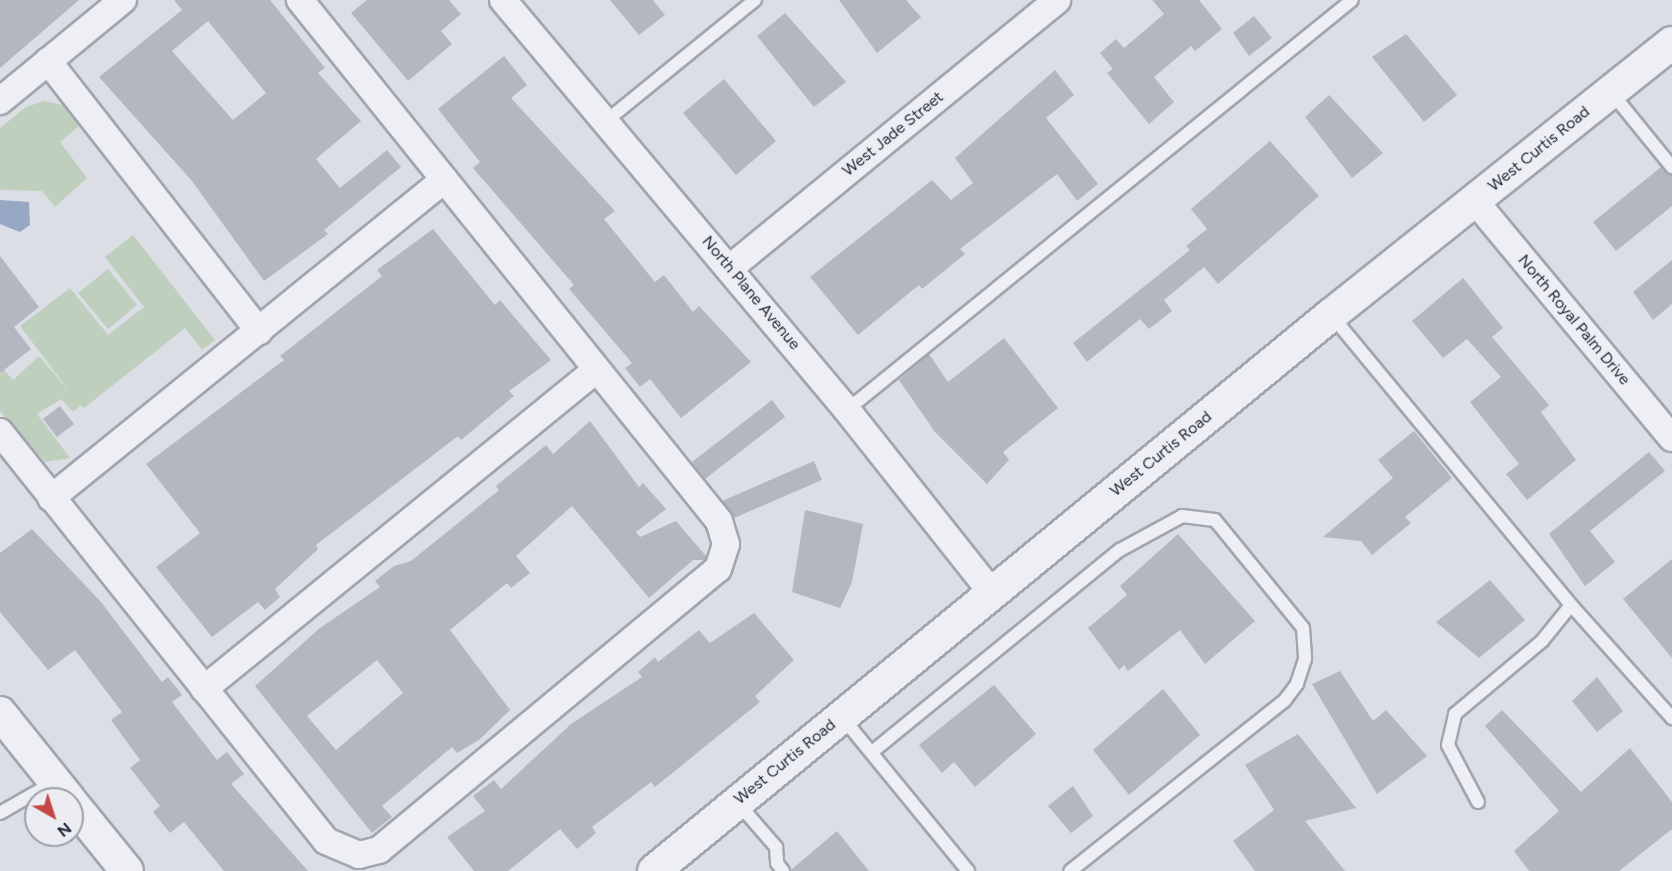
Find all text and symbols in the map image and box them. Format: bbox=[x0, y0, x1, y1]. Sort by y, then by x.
street label: West Jade Street bbox=[839, 87, 947, 181]
street label: West Curtis Road bbox=[1484, 102, 1594, 196]
street label: North Plane Avenue bbox=[698, 232, 804, 354]
street label: North Royal Palm Drive bbox=[1514, 251, 1634, 389]
street label: West Curtis Road bbox=[1106, 407, 1216, 501]
street label: West Curtis Road bbox=[730, 715, 840, 809]
north arrow bbox=[24, 787, 84, 847]
text: N bbox=[54, 819, 75, 841]

